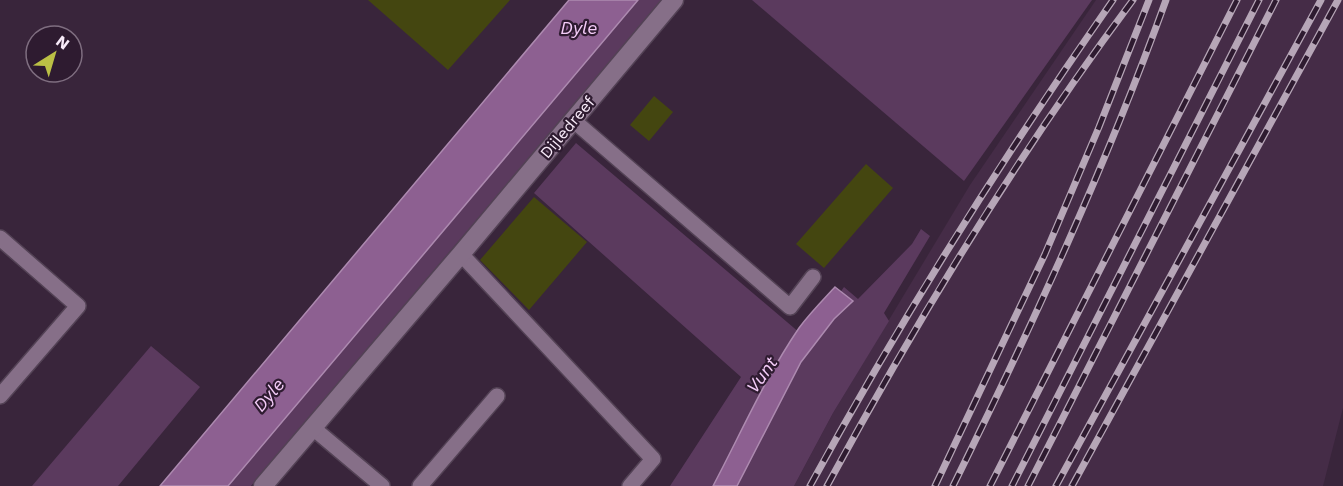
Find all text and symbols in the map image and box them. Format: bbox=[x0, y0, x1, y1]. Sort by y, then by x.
water label: Dyle bbox=[560, 17, 598, 38]
north arrow bbox=[24, 24, 84, 84]
text: N bbox=[52, 31, 73, 54]
street label: Dijledreef bbox=[536, 92, 599, 162]
water label: Vunt bbox=[742, 352, 782, 397]
water label: Dyle bbox=[249, 374, 289, 416]

